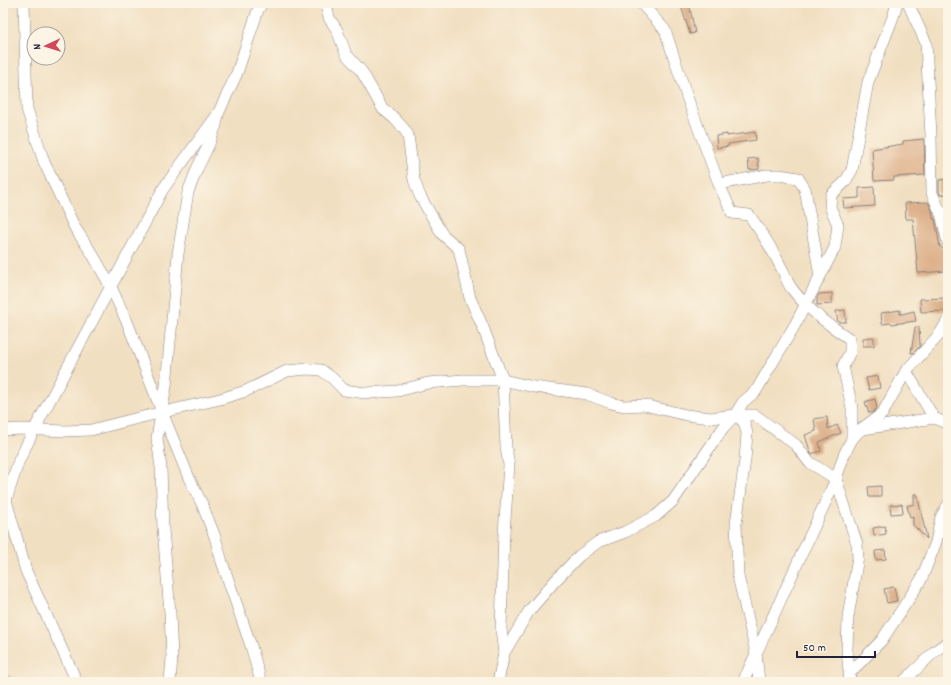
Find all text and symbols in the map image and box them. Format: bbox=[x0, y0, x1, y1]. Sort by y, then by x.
north arrow bbox=[26, 26, 66, 66]
text: N bbox=[30, 43, 46, 50]
scale bar bbox=[797, 633, 875, 659]
text: 50 m bbox=[803, 640, 826, 657]

